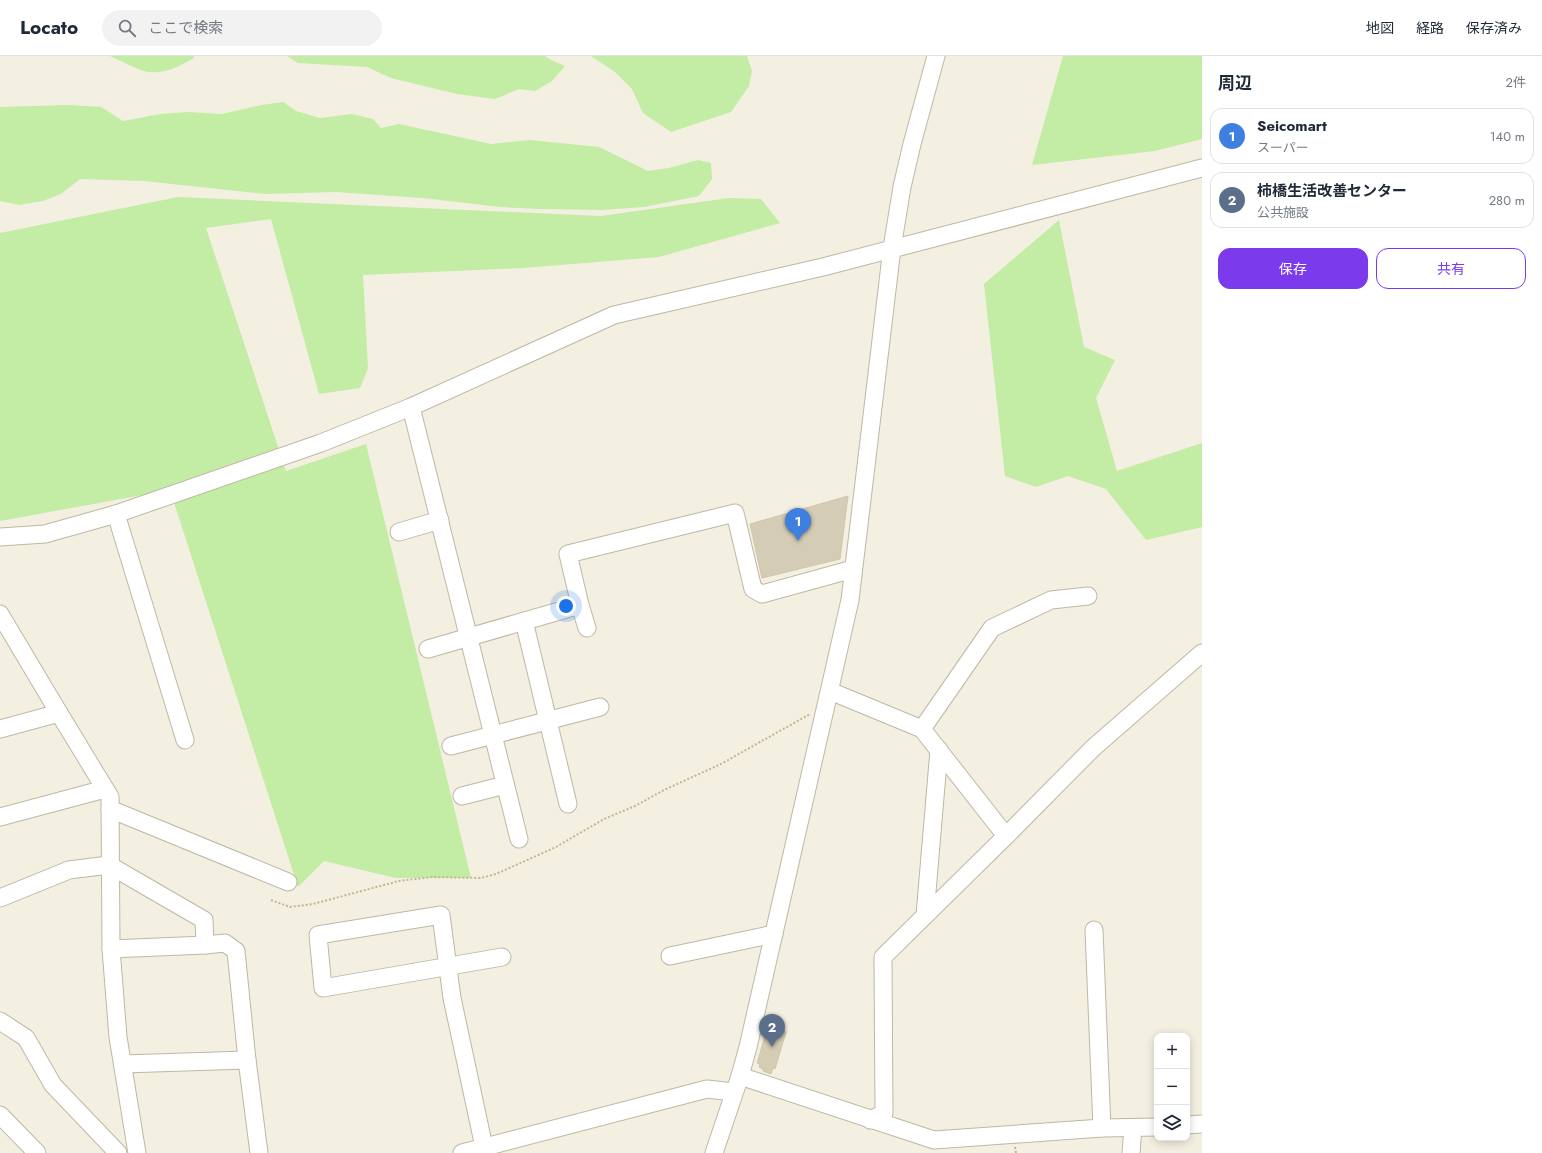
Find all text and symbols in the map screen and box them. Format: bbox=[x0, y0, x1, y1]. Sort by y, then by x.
search box bbox=[102, 10, 382, 46]
text: Locato bbox=[20, 14, 78, 41]
icon: search bbox=[116, 17, 138, 39]
text: ここで検索 bbox=[148, 17, 223, 39]
text: 地図 bbox=[1366, 18, 1394, 38]
text: 経路 bbox=[1416, 18, 1444, 38]
text: 保存済み bbox=[1466, 18, 1522, 38]
text: 周辺 bbox=[1218, 71, 1252, 95]
text: 2件 bbox=[1506, 73, 1526, 92]
text: Seicomart bbox=[1257, 115, 1327, 137]
text: 1 bbox=[1229, 127, 1235, 146]
text: 140 m bbox=[1490, 127, 1525, 146]
text: スーパー bbox=[1257, 138, 1309, 157]
text: 柿橋生活改善センター bbox=[1257, 180, 1407, 202]
text: 2 bbox=[1228, 191, 1236, 210]
text: 280 m bbox=[1489, 191, 1525, 210]
text: 公共施設 bbox=[1257, 203, 1309, 222]
button: 保存 bbox=[1218, 248, 1368, 289]
button: 共有 bbox=[1376, 248, 1526, 289]
pin: 1 bbox=[785, 508, 811, 541]
your location bbox=[556, 596, 576, 616]
pin: 2 bbox=[759, 1014, 785, 1047]
map controls bbox=[1154, 1033, 1190, 1141]
button: + bbox=[1154, 1033, 1190, 1069]
button: − bbox=[1154, 1069, 1190, 1105]
button: layers bbox=[1154, 1105, 1190, 1141]

